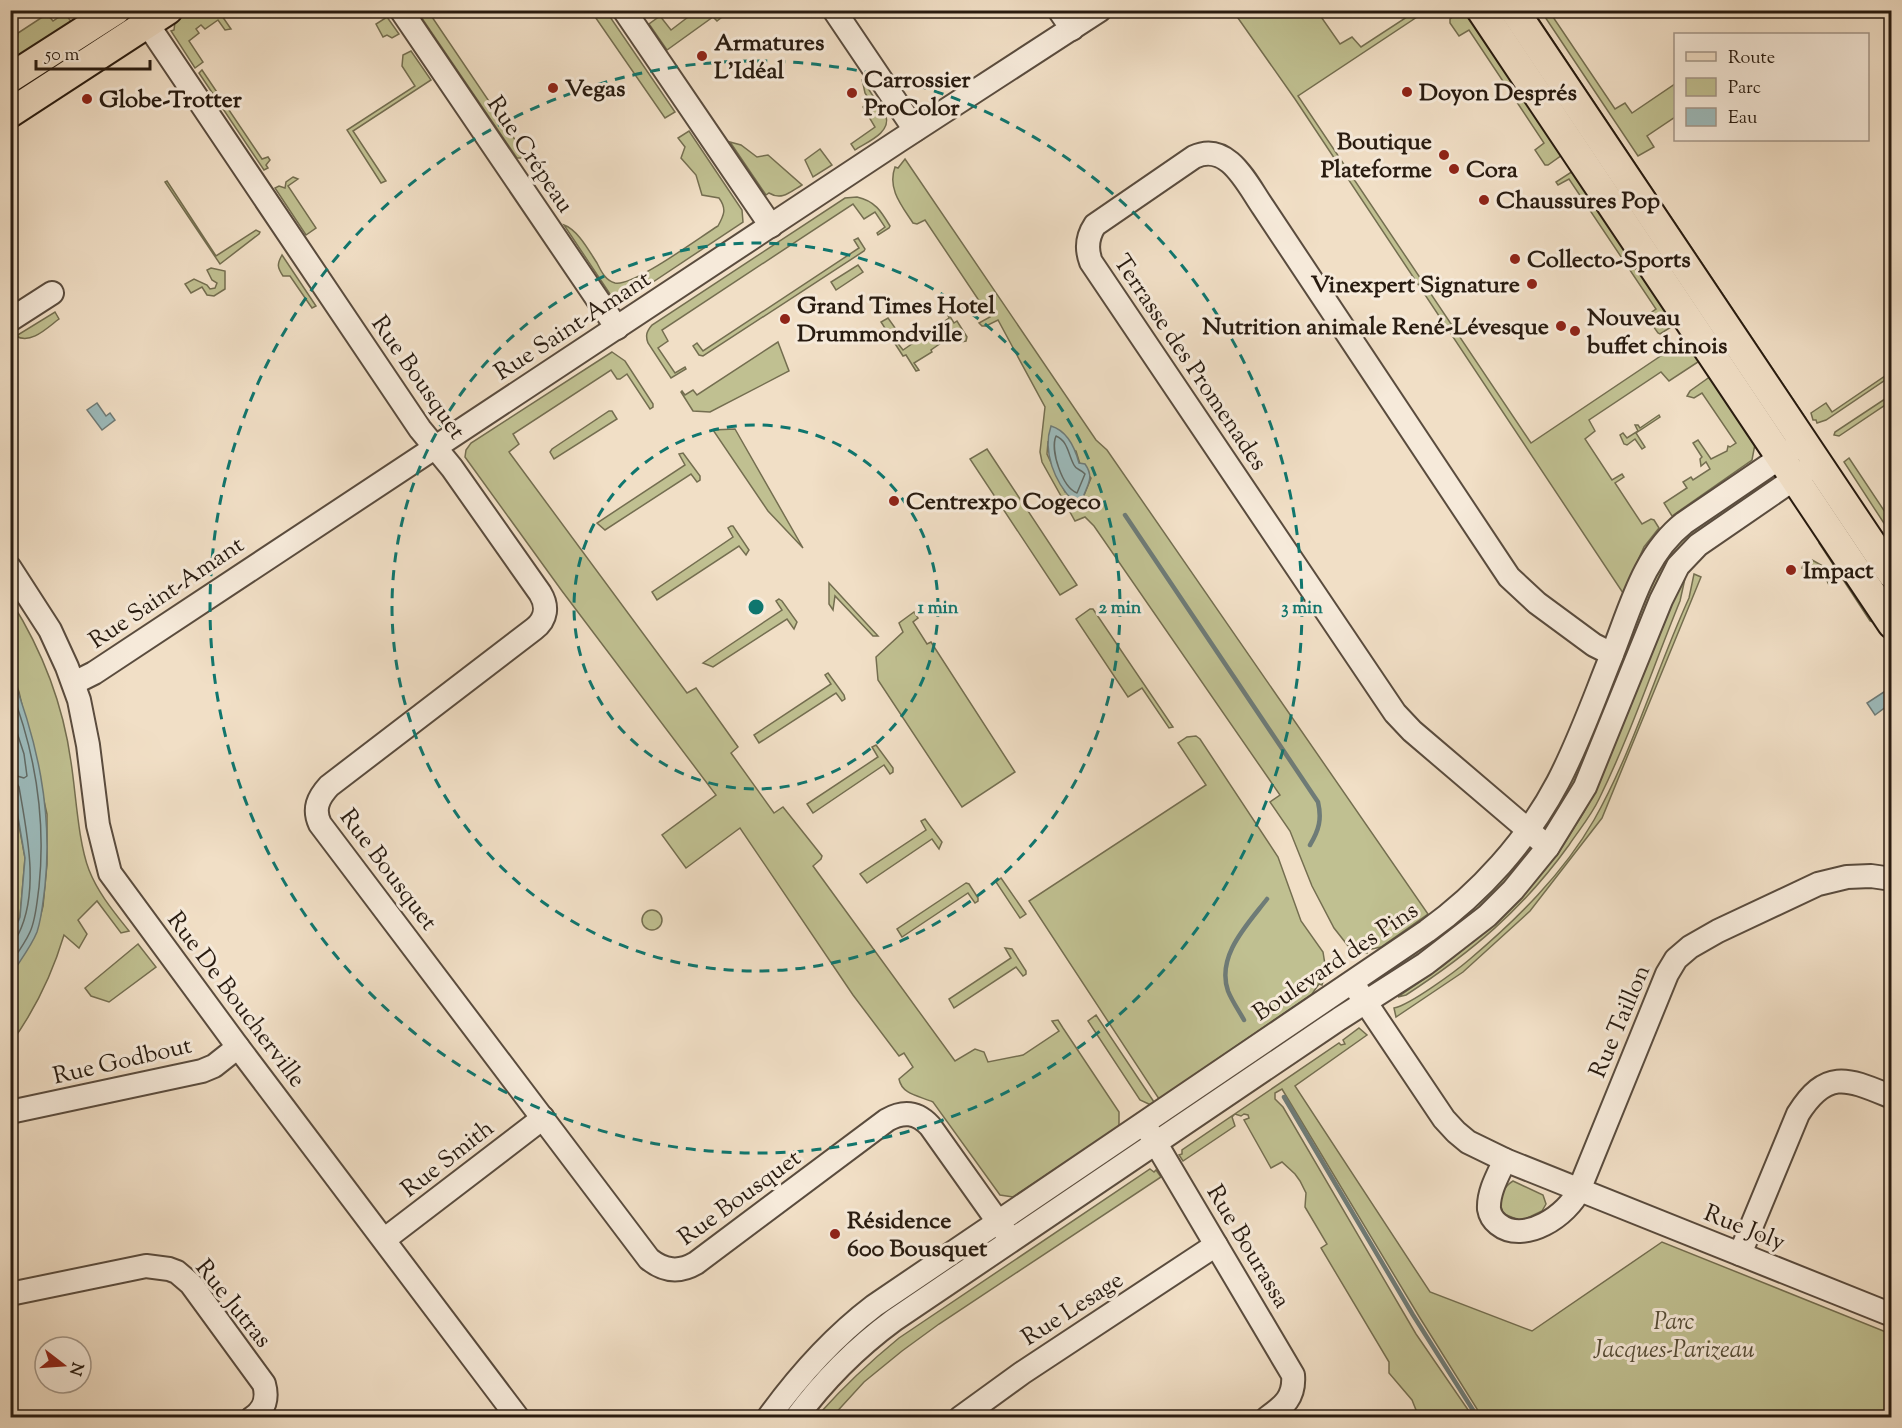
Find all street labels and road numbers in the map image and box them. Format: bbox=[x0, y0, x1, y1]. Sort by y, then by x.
street label: Rue Crépeau bbox=[478, 90, 581, 221]
street label: Terrasse des Promenades bbox=[1104, 248, 1275, 478]
street label: Rue Saint-Amant bbox=[488, 263, 658, 390]
street label: Rue Bousquet bbox=[362, 309, 473, 447]
street label: Rue Saint-Amant bbox=[83, 529, 251, 658]
street label: Rue Bousquet bbox=[330, 802, 444, 938]
street label: Boulevard des Pins bbox=[1247, 895, 1426, 1031]
street label: Rue De Boucherville bbox=[158, 905, 313, 1095]
street label: Rue Taillon bbox=[1582, 960, 1660, 1084]
street label: Rue Godbout bbox=[50, 1029, 195, 1094]
street label: Rue Smith bbox=[394, 1112, 502, 1207]
street label: Rue Bousquet bbox=[672, 1142, 809, 1255]
street label: Rue Bourassa bbox=[1197, 1179, 1298, 1315]
street label: Rue Joly bbox=[1698, 1197, 1790, 1261]
street label: Rue Jutras bbox=[186, 1253, 279, 1356]
street label: Rue Lesage bbox=[1016, 1264, 1131, 1355]

